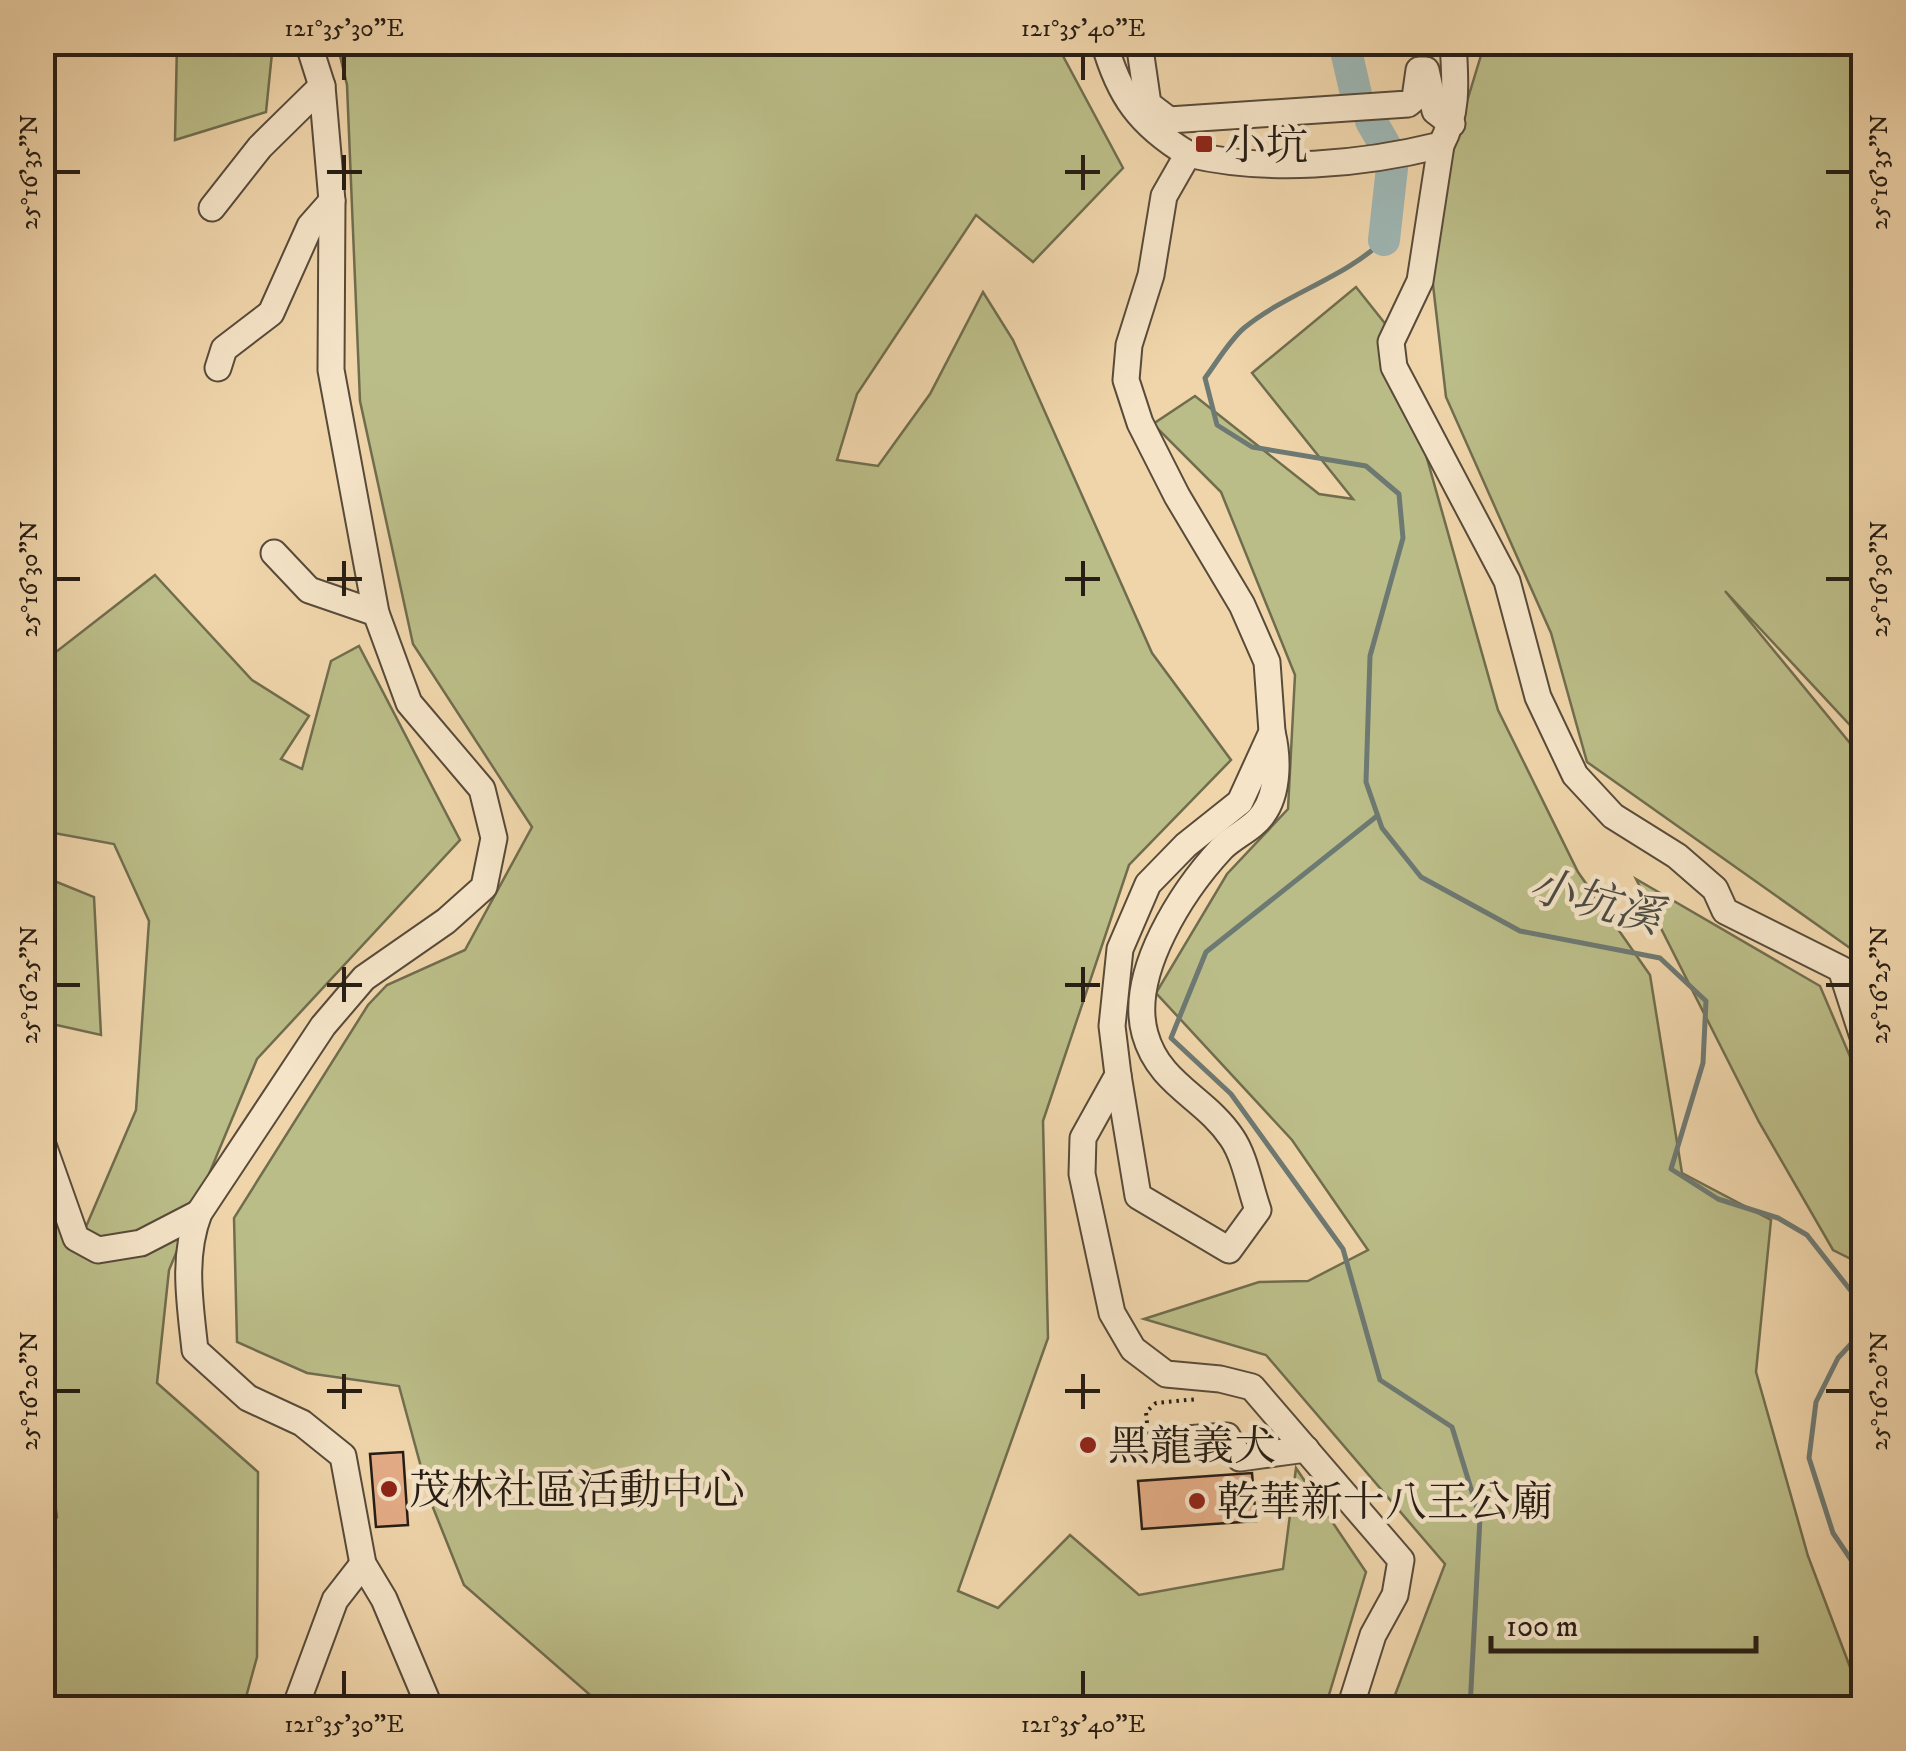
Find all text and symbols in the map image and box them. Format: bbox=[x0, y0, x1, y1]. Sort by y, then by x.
text: 121°35'30"E bbox=[284, 13, 404, 44]
text: 121°35'40"E bbox=[1021, 13, 1145, 44]
text: 25°16'35"N bbox=[14, 114, 45, 230]
text: 25°16'35"N bbox=[1864, 114, 1895, 230]
place label: 小坑 bbox=[1224, 121, 1308, 173]
marker: 小坑 bbox=[1193, 133, 1215, 155]
text: 25°16'30"N bbox=[14, 521, 45, 637]
text: 25°16'30"N bbox=[1864, 521, 1895, 637]
water label: 小坑溪 bbox=[1523, 858, 1672, 949]
text: 25°16'25"N bbox=[14, 926, 45, 1044]
text: 25°16'25"N bbox=[1864, 926, 1895, 1044]
text: 25°16'20"N bbox=[14, 1331, 45, 1451]
text: 25°16'20"N bbox=[1864, 1331, 1895, 1451]
place label: 黑龍義犬 bbox=[1108, 1422, 1276, 1474]
marker: 黑龍義犬 bbox=[1077, 1434, 1099, 1456]
place label: 茂林社區活動中心 bbox=[409, 1466, 745, 1518]
marker: 茂林社區活動中心 bbox=[378, 1478, 400, 1500]
place label: 乾華新十八王公廟 bbox=[1217, 1478, 1553, 1530]
marker: 乾華新十八王公廟 bbox=[1186, 1490, 1208, 1512]
scale bar bbox=[1491, 1591, 1756, 1653]
text: 100 m bbox=[1506, 1609, 1578, 1646]
text: 121°35'30"E bbox=[284, 1709, 404, 1740]
text: 121°35'40"E bbox=[1021, 1709, 1145, 1740]

